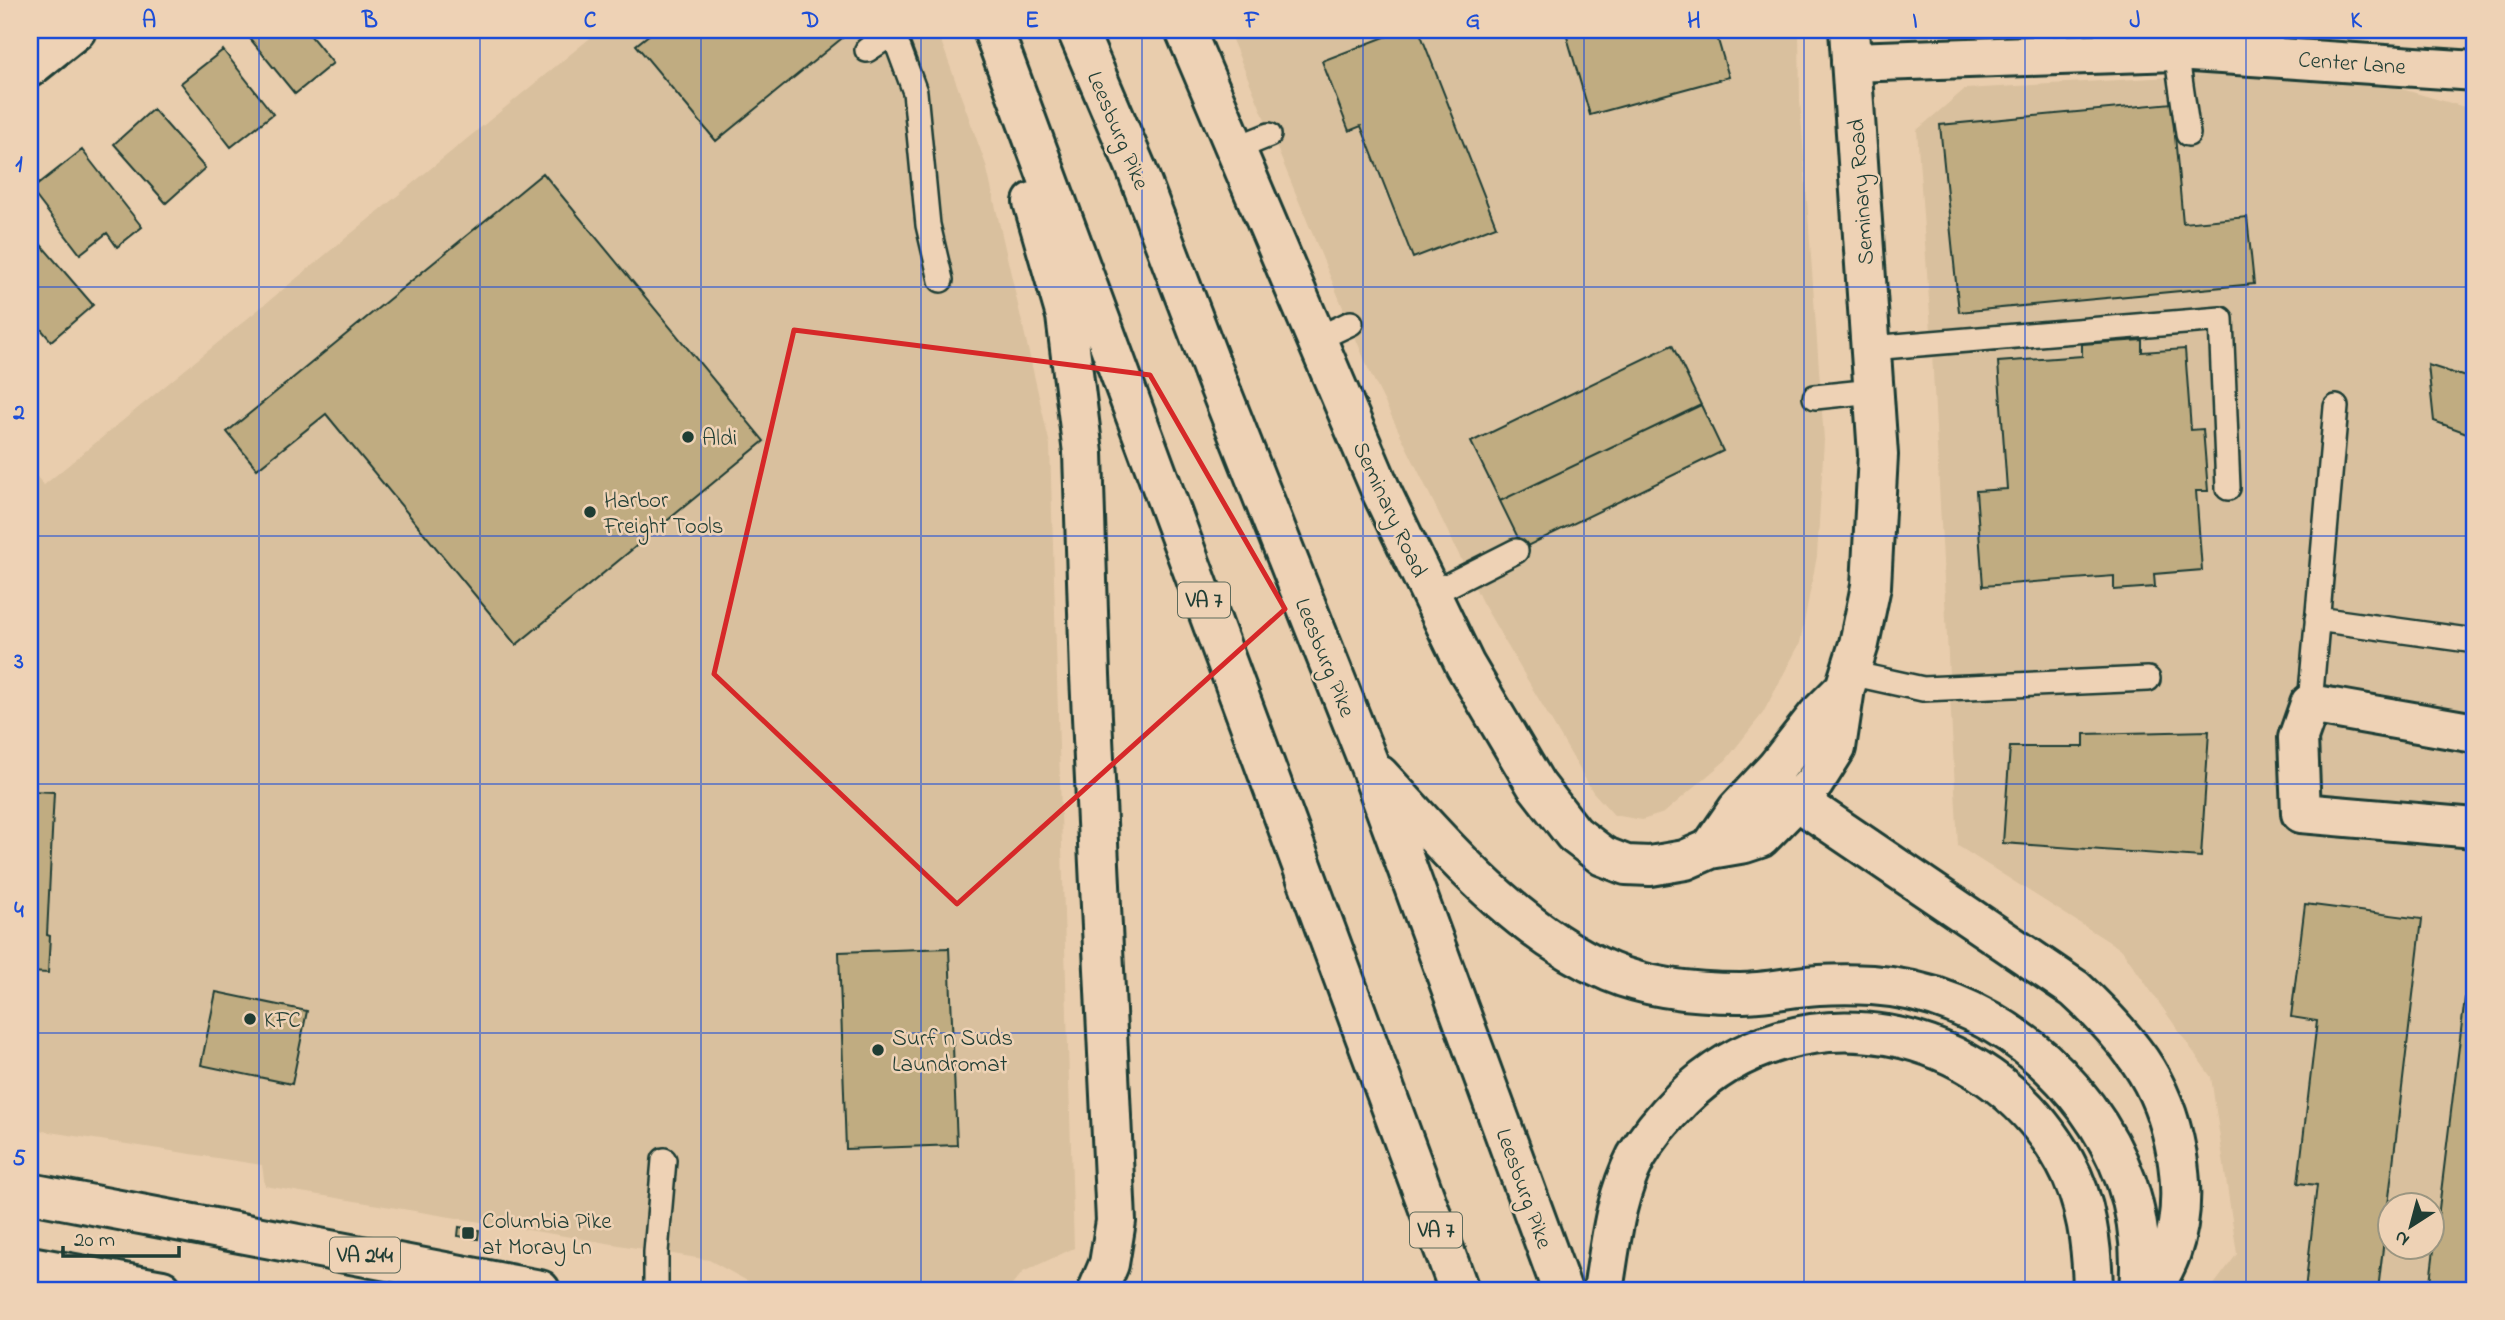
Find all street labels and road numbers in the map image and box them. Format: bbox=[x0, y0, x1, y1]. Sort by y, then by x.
street label: Center Lane bbox=[2297, 44, 2407, 85]
street label: Leesburg Pike bbox=[1076, 67, 1157, 196]
street label: Seminary Road bbox=[1841, 117, 1886, 266]
street label: Seminary Road bbox=[1341, 437, 1435, 584]
road number: VA 7 bbox=[1178, 582, 1230, 618]
street label: Leesburg Pike bbox=[1284, 593, 1363, 723]
street label: Leesburg Pike bbox=[1485, 1124, 1560, 1255]
road number: VA 7 bbox=[1410, 1212, 1462, 1248]
road number: VA 244 bbox=[330, 1238, 400, 1272]

